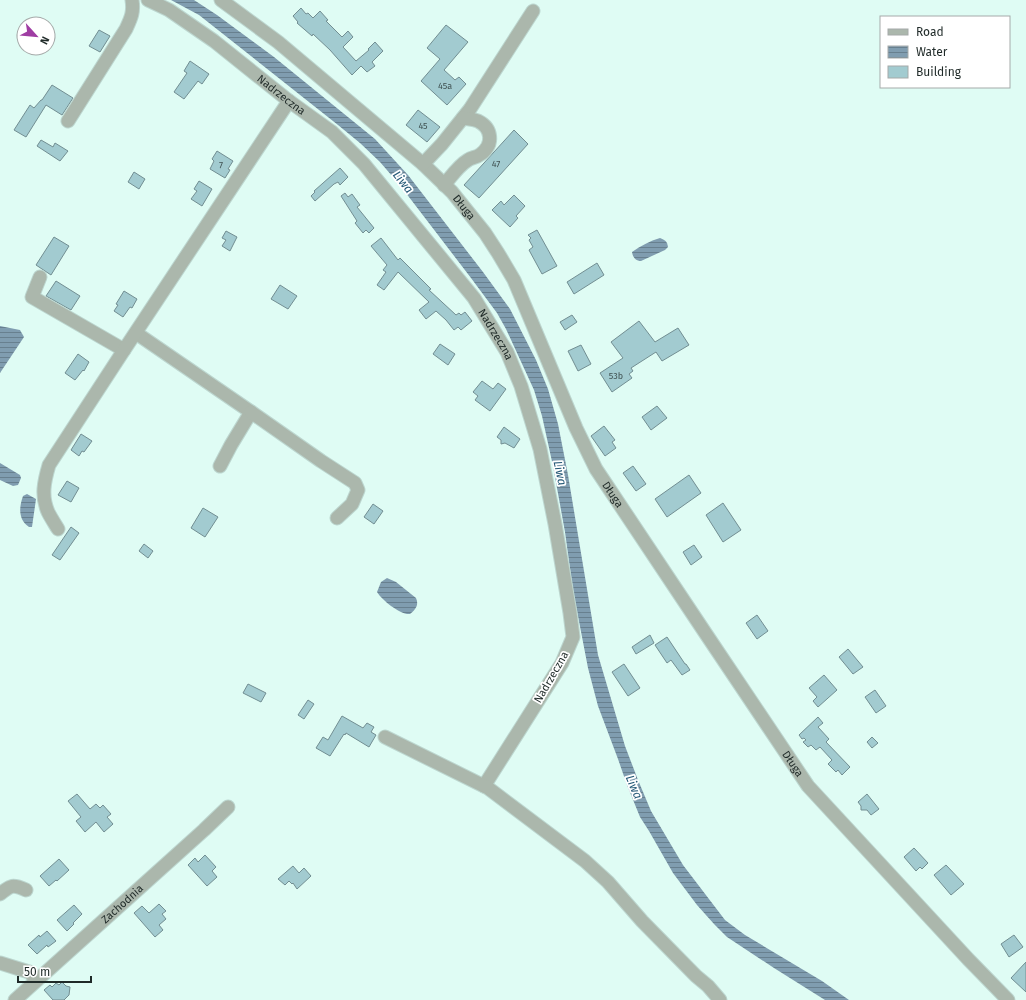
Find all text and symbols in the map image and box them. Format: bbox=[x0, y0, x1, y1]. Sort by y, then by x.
north arrow bbox=[16, 16, 56, 56]
legend bbox=[880, 16, 1010, 88]
text: Road bbox=[916, 25, 944, 39]
text: N bbox=[37, 34, 52, 47]
text: Water bbox=[916, 45, 948, 59]
text: Building bbox=[916, 65, 962, 79]
street label: Nadrzeczna bbox=[254, 72, 308, 118]
house number: 45a bbox=[438, 81, 452, 91]
house number: 45 bbox=[418, 121, 428, 131]
house number: 47 bbox=[492, 159, 500, 169]
house number: 7 bbox=[219, 160, 223, 170]
water label: Liwa bbox=[390, 168, 416, 196]
street label: Długa bbox=[450, 192, 478, 223]
street label: Nadrzeczna bbox=[475, 307, 516, 362]
house number: 53b bbox=[609, 371, 623, 381]
water label: Liwa bbox=[551, 460, 569, 487]
street label: Długa bbox=[599, 479, 626, 510]
street label: Nadrzeczna bbox=[531, 649, 571, 705]
street label: Długa bbox=[779, 748, 806, 779]
water label: Liwa bbox=[623, 773, 645, 801]
street label: Zachodnia bbox=[99, 882, 146, 926]
scale bar bbox=[18, 958, 91, 984]
text: 50 m bbox=[24, 965, 50, 979]

